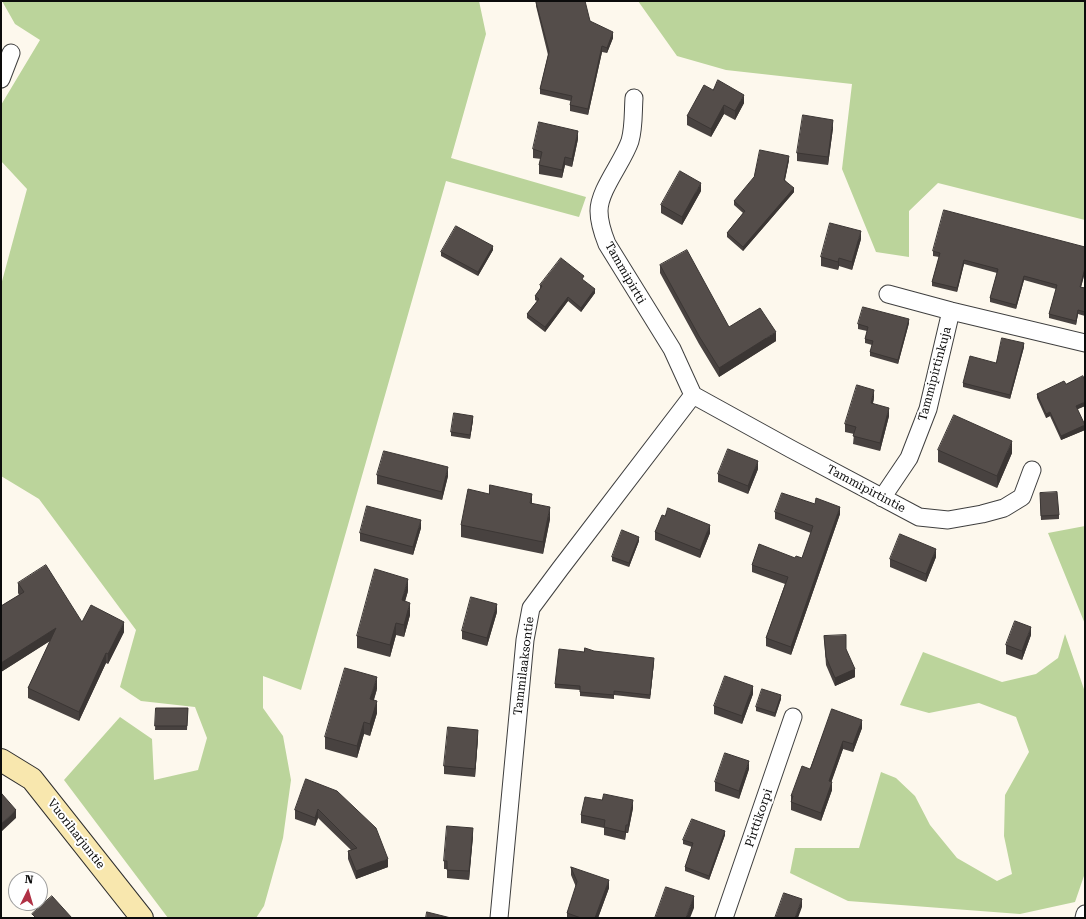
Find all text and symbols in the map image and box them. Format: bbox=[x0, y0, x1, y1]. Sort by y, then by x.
street label: Tammipirtti bbox=[601, 239, 649, 307]
street label: Tammipirtinkuja bbox=[915, 325, 955, 423]
street label: Tammipirtintie bbox=[824, 462, 908, 516]
street label: Tammilaaksontie bbox=[511, 616, 537, 716]
street label: Pirttikorpi bbox=[742, 787, 776, 849]
street label: Vuoriharjuntie bbox=[44, 796, 108, 872]
north arrow bbox=[8, 871, 48, 911]
text: N bbox=[24, 873, 34, 886]

